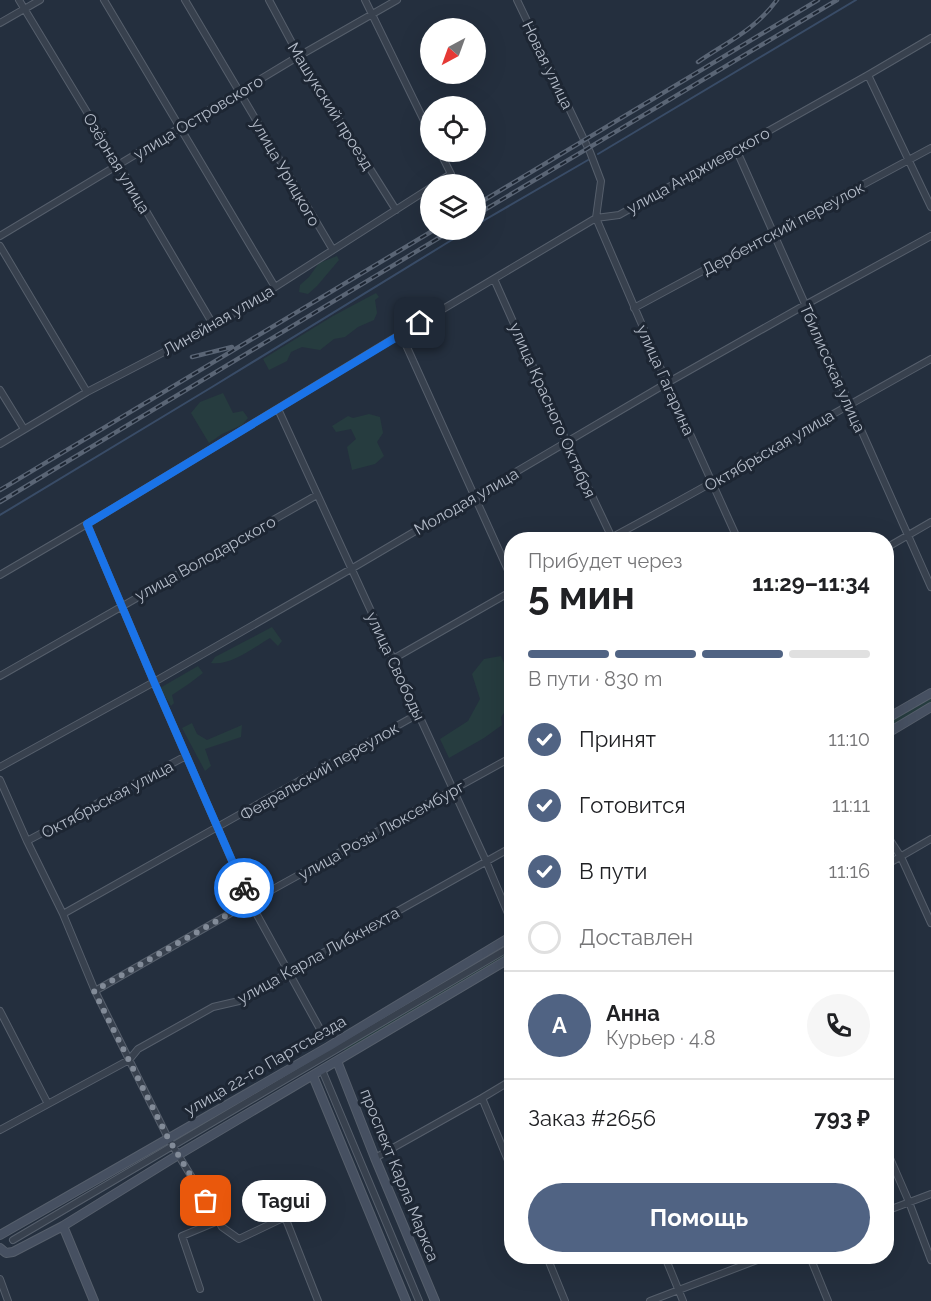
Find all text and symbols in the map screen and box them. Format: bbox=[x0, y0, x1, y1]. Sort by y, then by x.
north arrow bbox=[420, 18, 486, 84]
map controls bbox=[420, 18, 486, 240]
street label: Новая улица bbox=[518, 18, 577, 112]
street label: Машукский проезд bbox=[284, 39, 377, 173]
street label: улица Островского bbox=[130, 71, 267, 164]
button: locate bbox=[420, 96, 486, 162]
street label: Озёрная улица bbox=[79, 110, 154, 217]
street label: улица Урицкого bbox=[247, 115, 324, 230]
street label: улица Анджиевского bbox=[623, 123, 773, 218]
button: layers bbox=[420, 174, 486, 240]
street label: Дербентский переулок bbox=[699, 178, 867, 279]
street label: Линейная улица bbox=[160, 281, 277, 360]
pin bbox=[394, 297, 445, 348]
street label: Тбилисская улица bbox=[796, 301, 869, 435]
icon: home bbox=[403, 306, 436, 339]
street label: улица Красного Октября bbox=[505, 320, 600, 501]
street label: улица Гагарина bbox=[633, 322, 698, 438]
street label: Октябрьская улица bbox=[701, 406, 837, 495]
street label: Молодая улица bbox=[411, 464, 522, 539]
street label: улица Володарского bbox=[131, 512, 279, 605]
text: Прибудет через bbox=[528, 549, 682, 573]
text: 11:29–11:34 bbox=[752, 570, 870, 596]
text: 5 мин bbox=[528, 572, 635, 618]
street label: улица Свободы bbox=[362, 609, 429, 724]
text: В пути · 830 m bbox=[528, 667, 662, 691]
street label: Февральский переулок bbox=[237, 718, 402, 825]
icon: check bbox=[528, 723, 561, 756]
text: Принят bbox=[579, 726, 656, 752]
text: 11:10 bbox=[828, 727, 870, 751]
street label: Октябрьская улица bbox=[38, 757, 176, 842]
street label: улица Розы Люксембург bbox=[295, 777, 468, 884]
icon: check bbox=[528, 789, 561, 822]
text: Готовится bbox=[579, 792, 686, 818]
text: 11:11 bbox=[832, 793, 870, 817]
icon: check bbox=[528, 855, 561, 888]
courier bbox=[214, 858, 274, 918]
text: В пути bbox=[579, 858, 647, 884]
text: 11:16 bbox=[829, 859, 870, 883]
icon: bike bbox=[228, 872, 261, 905]
street label: улица Карла Либкнехта bbox=[234, 903, 403, 1008]
text: Доставлен bbox=[579, 924, 693, 950]
button: phone bbox=[807, 994, 870, 1057]
text: Анна bbox=[606, 1000, 660, 1026]
street label: улица 22-го Партсъезда bbox=[181, 1011, 349, 1120]
text: А bbox=[552, 1012, 567, 1038]
text: Курьер · 4.8 bbox=[606, 1026, 716, 1050]
street label: проспект Карла Маркса bbox=[356, 1086, 443, 1264]
text: Заказ #2656 bbox=[528, 1105, 656, 1131]
text: 793 ₽ bbox=[814, 1105, 870, 1131]
pin bbox=[180, 1175, 231, 1226]
callout: Tagui bbox=[242, 1180, 326, 1222]
button: Помощь bbox=[528, 1183, 870, 1252]
icon: bag bbox=[189, 1184, 222, 1217]
text: Tagui bbox=[258, 1189, 310, 1213]

